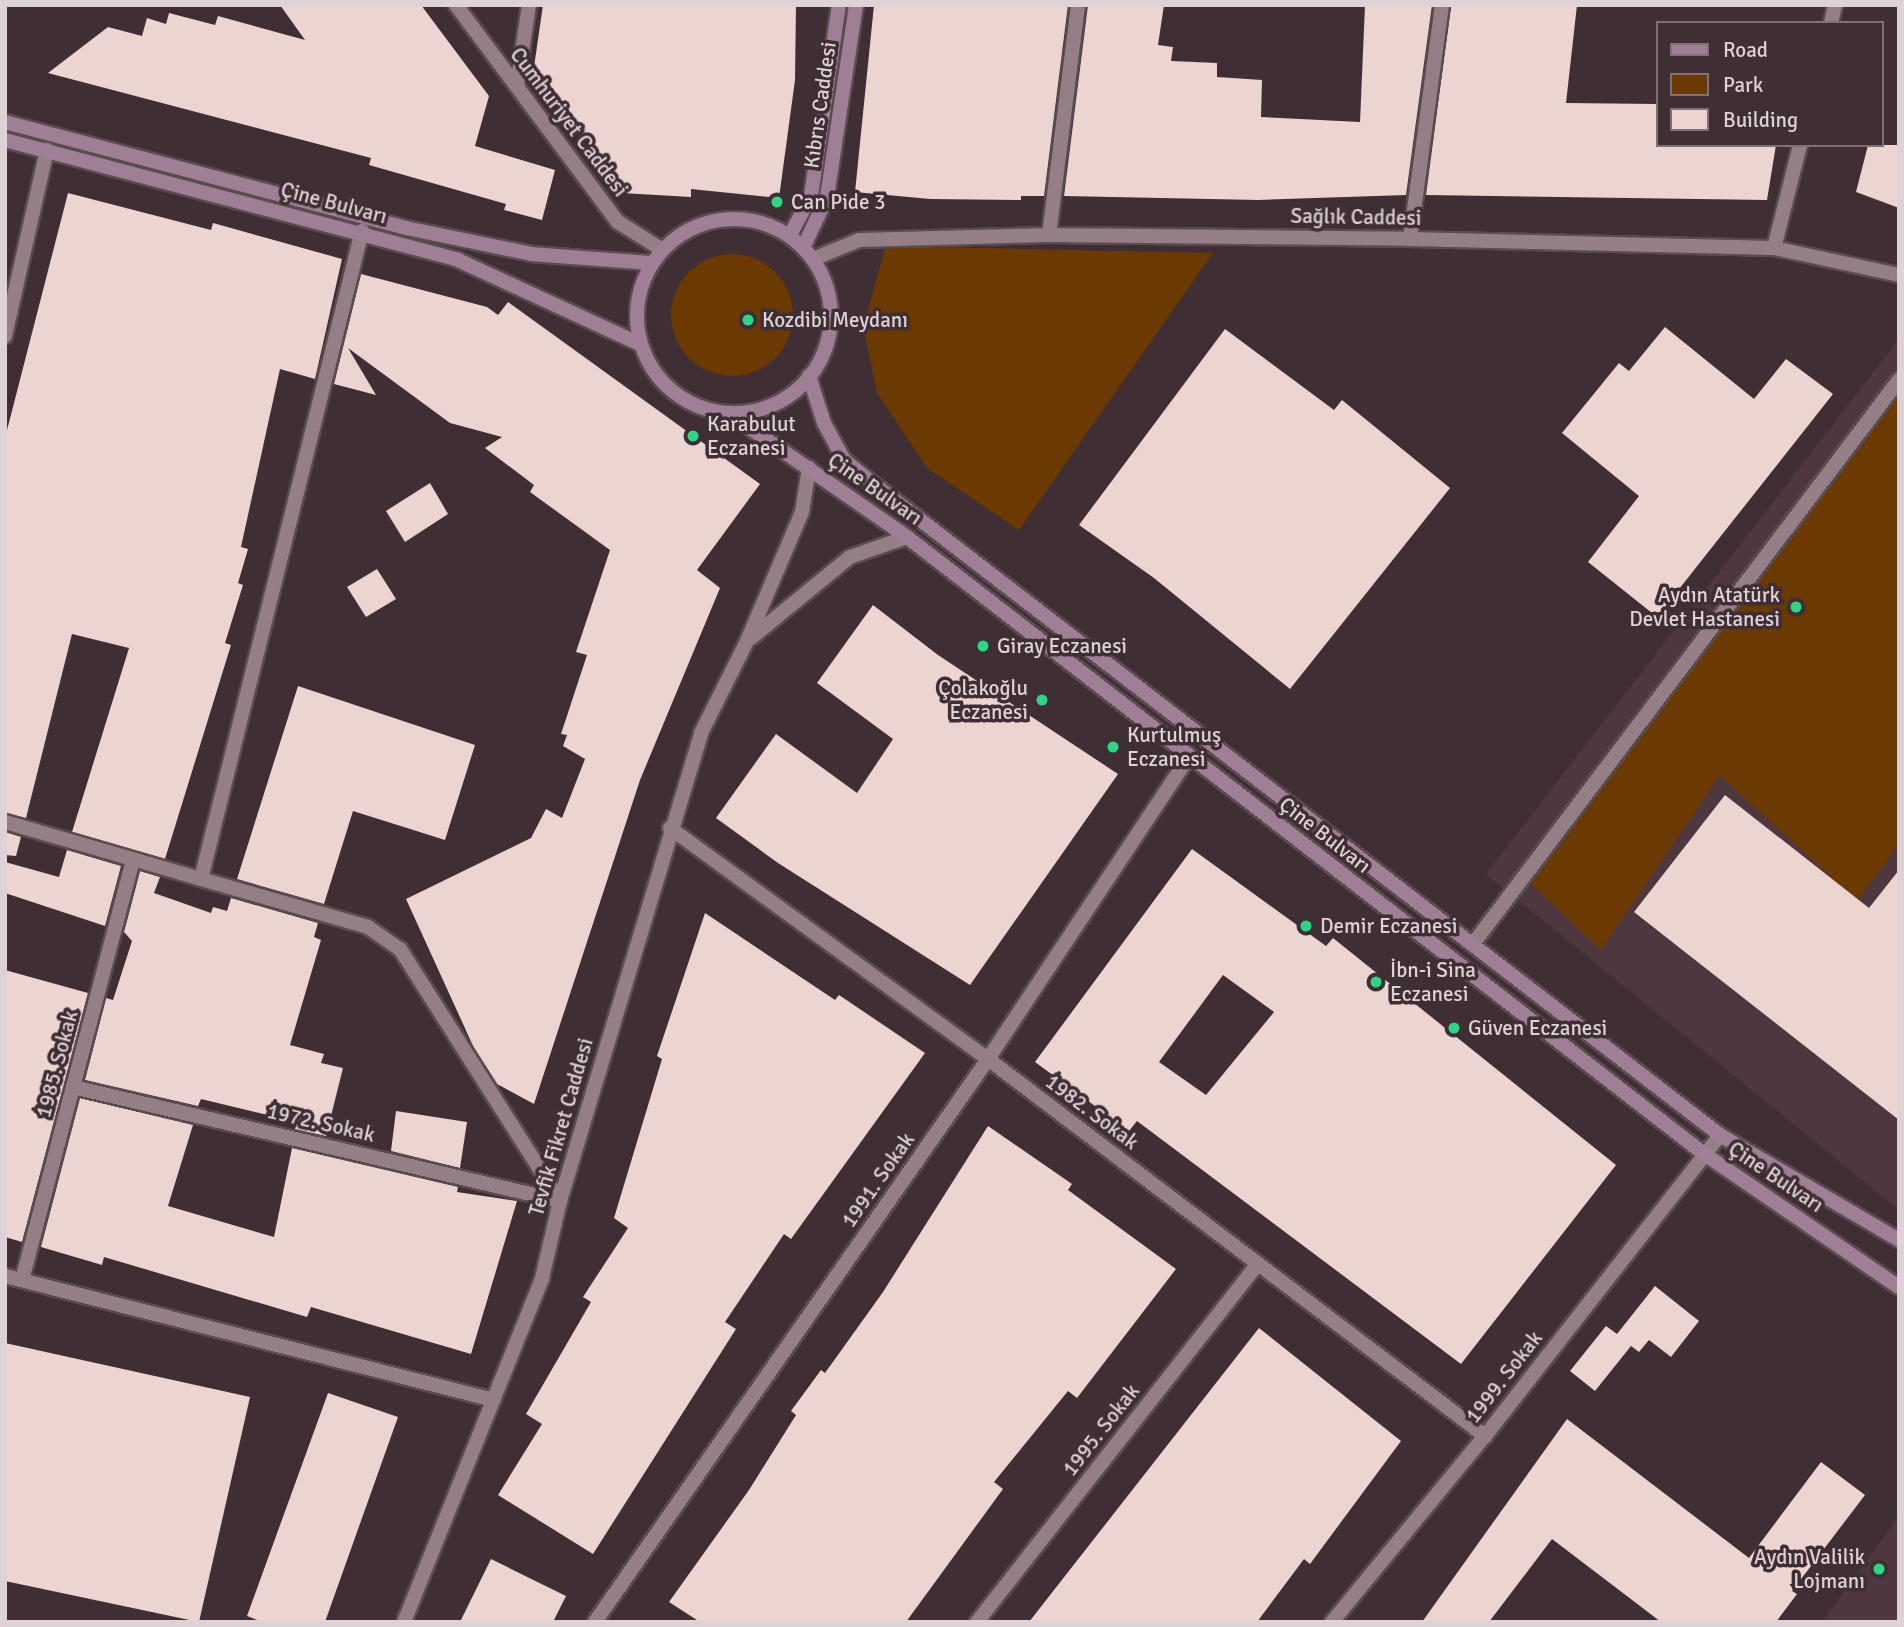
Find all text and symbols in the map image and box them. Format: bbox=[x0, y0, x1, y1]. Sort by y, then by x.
legend bbox=[1656, 21, 1883, 147]
text: Road bbox=[1723, 37, 1768, 63]
street label: Kıbrıs Caddesi bbox=[799, 40, 841, 170]
street label: Cumhuriyet Caddesi bbox=[505, 42, 633, 202]
text: Park bbox=[1723, 72, 1763, 98]
text: Building bbox=[1723, 107, 1798, 133]
street label: Çine Bulvarı bbox=[278, 177, 390, 229]
place label: Can Pide 3 bbox=[791, 189, 885, 215]
marker: Can Pide 3 bbox=[769, 194, 785, 210]
street label: Sağlık Caddesi bbox=[1290, 203, 1422, 231]
place label: Kozdibi Meydanı bbox=[762, 307, 908, 333]
marker: Kozdibi Meydanı bbox=[740, 312, 756, 328]
place label: Karabulut Eczanesi bbox=[707, 411, 796, 461]
marker: Karabulut Eczanesi bbox=[685, 428, 701, 444]
street label: Çine Bulvarı bbox=[823, 447, 927, 531]
place label: Aydın Atatürk Devlet Hastanesi bbox=[1629, 582, 1780, 632]
marker: Aydın Atatürk Devlet Hastanesi bbox=[1786, 597, 1806, 617]
place label: Giray Eczanesi bbox=[997, 633, 1127, 659]
marker: Giray Eczanesi bbox=[975, 638, 991, 654]
place label: Çolakoğlu Eczanesi bbox=[938, 675, 1028, 725]
marker: Çolakoğlu Eczanesi bbox=[1034, 692, 1050, 708]
place label: Kurtulmuş Eczanesi bbox=[1127, 722, 1221, 772]
marker: Kurtulmuş Eczanesi bbox=[1105, 739, 1121, 755]
street label: Çine Bulvarı bbox=[1274, 792, 1376, 878]
place label: Demir Eczanesi bbox=[1320, 913, 1457, 939]
marker: Demir Eczanesi bbox=[1298, 918, 1314, 934]
place label: İbn-i Sina Eczanesi bbox=[1390, 957, 1476, 1007]
marker: İbn-i Sina Eczanesi bbox=[1368, 974, 1384, 990]
street label: 1985. Sokak bbox=[31, 1008, 83, 1120]
place label: Güven Eczanesi bbox=[1468, 1015, 1607, 1041]
marker: Güven Eczanesi bbox=[1446, 1020, 1462, 1036]
street label: Tevfik Fikret Caddesi bbox=[524, 1035, 598, 1219]
street label: 1982. Sokak bbox=[1041, 1069, 1143, 1155]
street label: 1972. Sokak bbox=[265, 1098, 377, 1148]
street label: 1991. Sokak bbox=[836, 1128, 920, 1232]
street label: Çine Bulvarı bbox=[1724, 1136, 1828, 1218]
street label: 1999. Sokak bbox=[1460, 1326, 1548, 1428]
street label: 1995. Sokak bbox=[1057, 1379, 1145, 1481]
place label: Aydın Valilik Lojmanı bbox=[1754, 1544, 1865, 1594]
marker: Aydın Valilik Lojmanı bbox=[1871, 1561, 1887, 1577]

